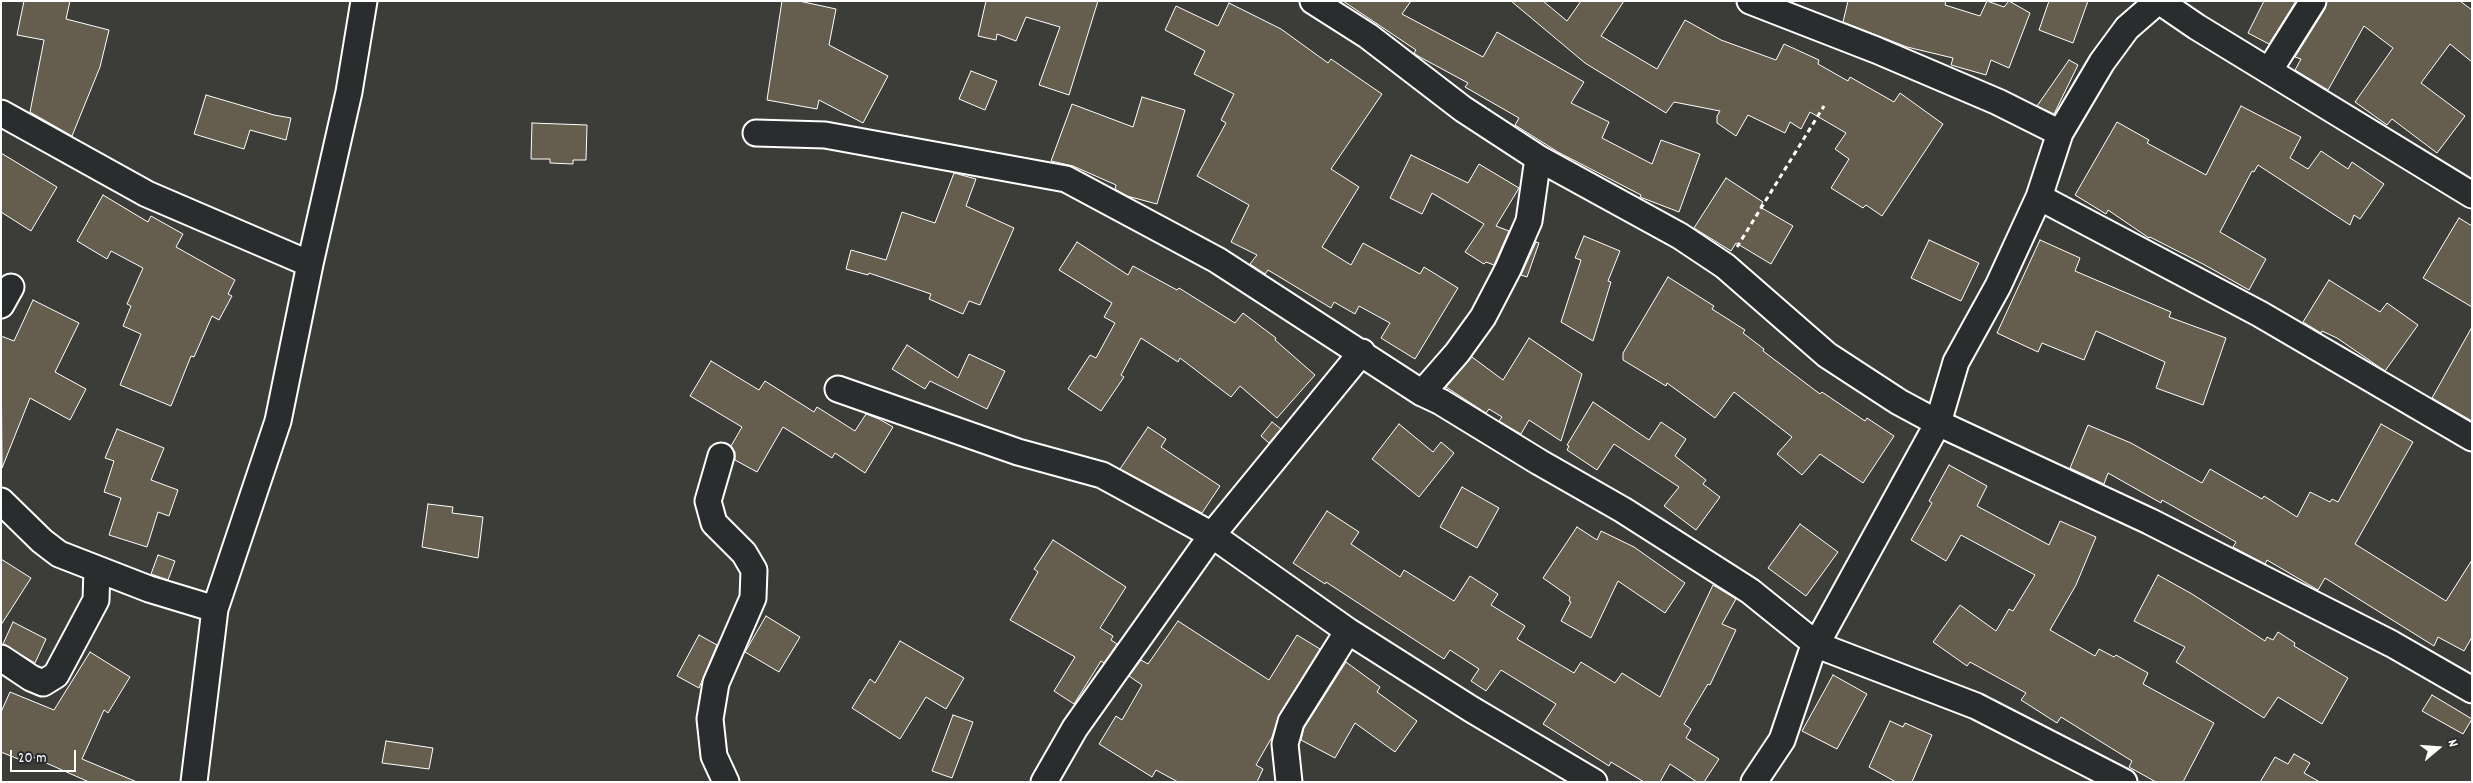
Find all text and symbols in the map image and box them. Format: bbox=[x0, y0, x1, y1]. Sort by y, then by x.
north arrow bbox=[2413, 723, 2463, 773]
text: N bbox=[2442, 737, 2463, 750]
scale bar bbox=[12, 740, 79, 772]
text: 20 m bbox=[18, 748, 46, 770]

